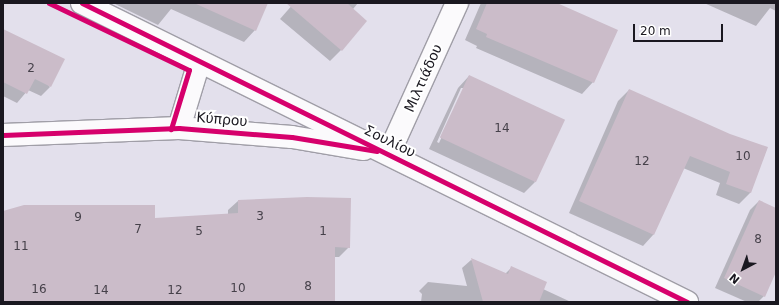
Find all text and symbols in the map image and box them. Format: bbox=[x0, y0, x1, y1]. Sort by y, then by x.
scale bar bbox=[635, 16, 725, 42]
text: 20 m bbox=[640, 24, 671, 38]
street label: Μιλτιάδου bbox=[401, 41, 445, 115]
house number: 2 bbox=[27, 62, 35, 76]
street label: Κύπρου bbox=[196, 108, 248, 130]
street label: Σουλίου bbox=[362, 121, 418, 161]
house number: 14 bbox=[494, 122, 510, 136]
house number: 10 bbox=[735, 150, 751, 164]
house number: 12 bbox=[634, 155, 650, 169]
house number: 3 bbox=[256, 210, 264, 224]
house number: 9 bbox=[74, 211, 82, 225]
house number: 7 bbox=[134, 223, 142, 237]
house number: 5 bbox=[195, 225, 203, 239]
house number: 1 bbox=[319, 225, 327, 239]
house number: 8 bbox=[754, 233, 762, 247]
house number: 11 bbox=[13, 240, 29, 254]
north arrow bbox=[723, 249, 763, 289]
text: N bbox=[727, 271, 743, 286]
house number: 8 bbox=[304, 280, 312, 294]
house number: 10 bbox=[230, 282, 246, 296]
house number: 16 bbox=[31, 283, 47, 297]
house number: 14 bbox=[93, 284, 109, 298]
house number: 12 bbox=[167, 284, 183, 298]

